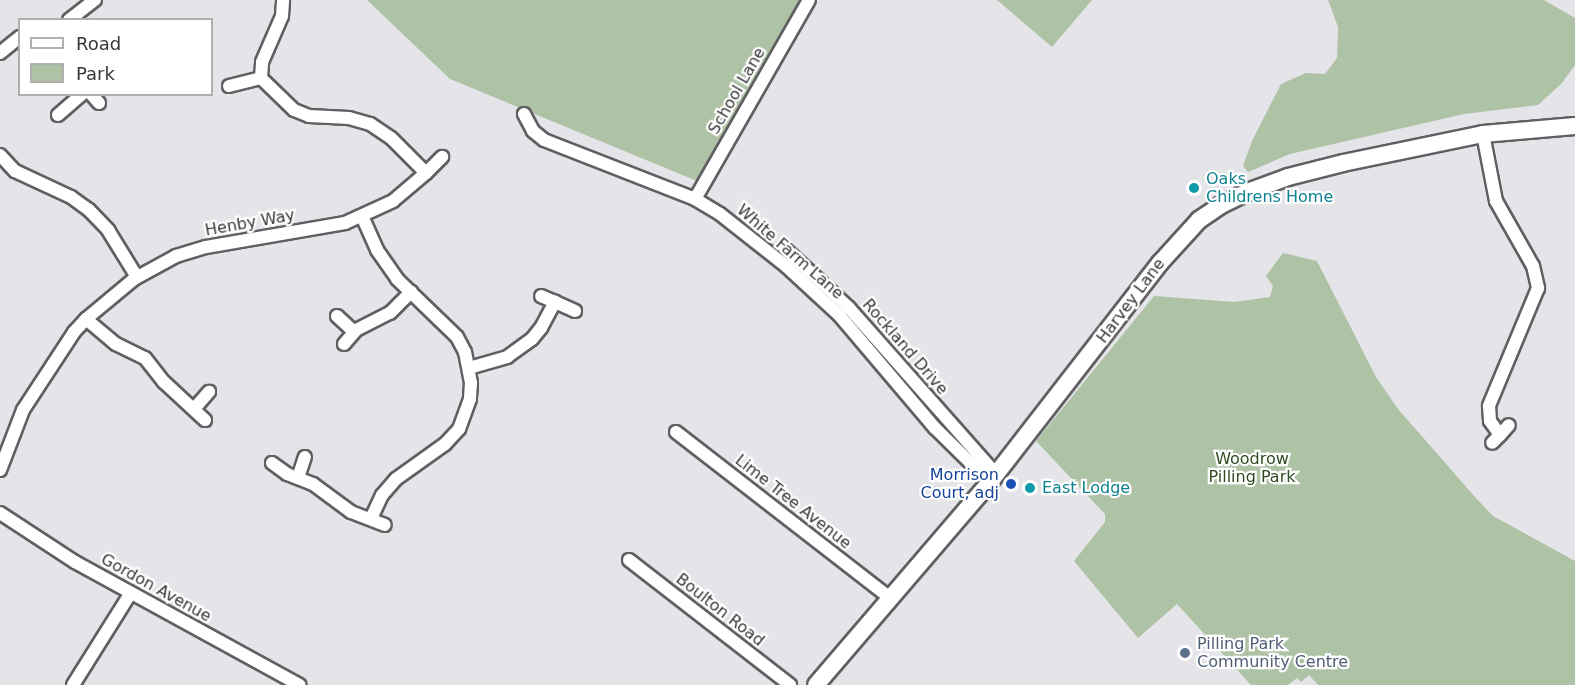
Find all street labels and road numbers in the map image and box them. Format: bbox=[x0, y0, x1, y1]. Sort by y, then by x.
street label: School Lane bbox=[704, 44, 770, 138]
street label: White Farm Lane bbox=[733, 201, 847, 303]
street label: Henby Way bbox=[204, 206, 296, 240]
street label: Harvey Lane bbox=[1093, 255, 1169, 347]
street label: Rockland Drive bbox=[858, 295, 952, 399]
street label: Lime Tree Avenue bbox=[731, 451, 855, 553]
street label: Gordon Avenue bbox=[98, 550, 214, 626]
street label: Boulton Road bbox=[672, 570, 768, 650]

